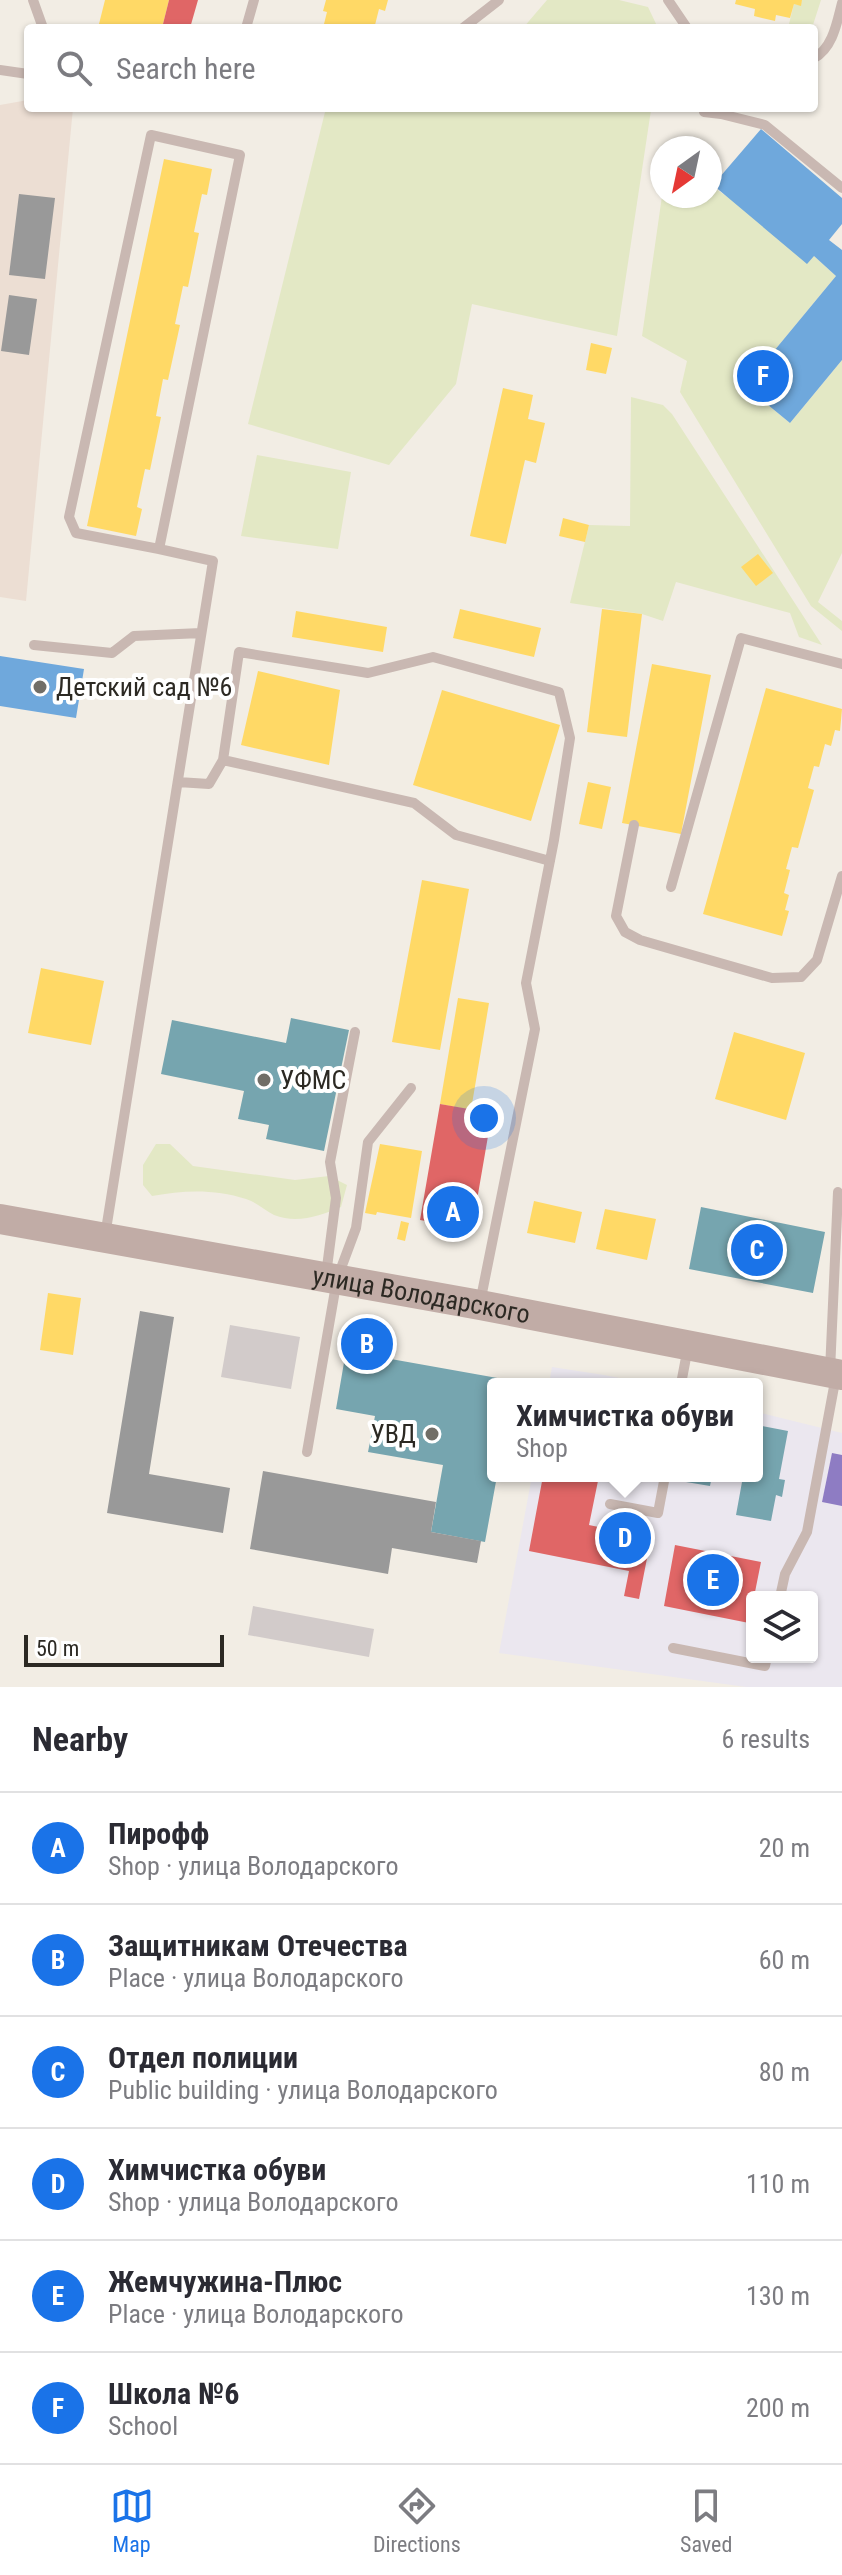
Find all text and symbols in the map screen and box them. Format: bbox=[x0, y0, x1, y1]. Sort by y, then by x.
search box bbox=[24, 24, 818, 112]
icon: search bbox=[52, 46, 96, 90]
text: Search here bbox=[116, 51, 256, 86]
north arrow bbox=[650, 136, 722, 208]
pin: F bbox=[737, 346, 789, 406]
place label: Детский сад №6 bbox=[56, 672, 232, 702]
marker: Детский сад №6 bbox=[31, 678, 49, 696]
place label: УФМС bbox=[280, 1065, 346, 1095]
marker: УФМС bbox=[255, 1071, 273, 1089]
your location bbox=[464, 1098, 504, 1138]
pin: A bbox=[427, 1182, 479, 1242]
pin: C bbox=[731, 1220, 783, 1280]
street label: улица Володарского bbox=[310, 1260, 533, 1329]
pin: B bbox=[341, 1314, 393, 1374]
popup bbox=[487, 1378, 763, 1482]
text: Химчистка обуви bbox=[516, 1398, 734, 1433]
place label: УВД bbox=[370, 1419, 416, 1449]
marker: УВД bbox=[423, 1425, 441, 1443]
text: Shop bbox=[516, 1433, 568, 1463]
pin: D bbox=[599, 1508, 651, 1568]
pin: E bbox=[687, 1550, 739, 1610]
map controls bbox=[746, 1591, 818, 1663]
button: layers bbox=[746, 1591, 818, 1663]
scale bar bbox=[24, 1631, 224, 1667]
text: 50 m bbox=[36, 1636, 79, 1661]
text: Nearby bbox=[32, 1719, 128, 1759]
text: 6 results bbox=[721, 1724, 810, 1754]
text: Пирофф bbox=[108, 1816, 209, 1851]
text: A bbox=[50, 1833, 66, 1863]
text: 20 m bbox=[759, 1833, 810, 1863]
text: Shop · улица Володарского bbox=[108, 1851, 398, 1881]
text: Защитникам Отечества bbox=[108, 1928, 408, 1963]
text: B bbox=[51, 1945, 65, 1975]
text: 60 m bbox=[759, 1945, 810, 1975]
text: Place · улица Володарского bbox=[108, 1963, 404, 1993]
text: Отдел полиции bbox=[108, 2040, 298, 2075]
text: C bbox=[51, 2057, 65, 2087]
text: 80 m bbox=[759, 2057, 810, 2087]
text: Public building · улица Володарского bbox=[108, 2075, 498, 2105]
text: Химчистка обуви bbox=[108, 2152, 326, 2187]
text: D bbox=[51, 2169, 65, 2199]
text: 110 m bbox=[746, 2169, 810, 2199]
text: Shop · улица Володарского bbox=[108, 2187, 398, 2217]
text: Жемчужина-Плюс bbox=[108, 2264, 342, 2299]
text: E bbox=[52, 2281, 64, 2311]
text: 130 m bbox=[746, 2281, 810, 2311]
text: Place · улица Володарского bbox=[108, 2299, 404, 2329]
text: Школа №6 bbox=[108, 2376, 239, 2411]
text: F bbox=[52, 2393, 64, 2423]
text: 200 m bbox=[746, 2393, 810, 2423]
text: School bbox=[108, 2411, 178, 2441]
tab: Map bbox=[110, 2484, 154, 2557]
tab: Directions bbox=[373, 2484, 461, 2557]
tab: Saved bbox=[680, 2484, 732, 2557]

